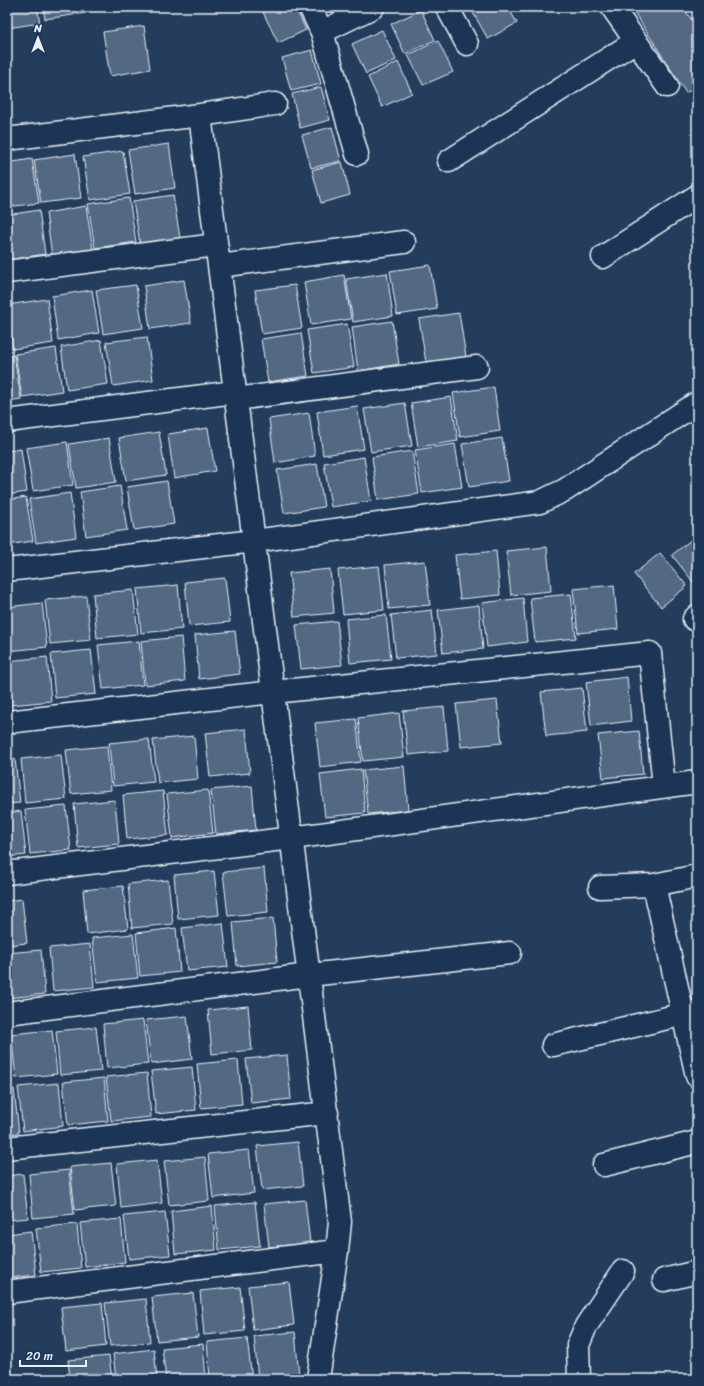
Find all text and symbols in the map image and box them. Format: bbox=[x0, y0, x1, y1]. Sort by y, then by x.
north arrow bbox=[18, 18, 58, 58]
text: N bbox=[33, 19, 42, 38]
scale bar bbox=[20, 1342, 86, 1368]
text: 20 m bbox=[26, 1345, 53, 1367]

